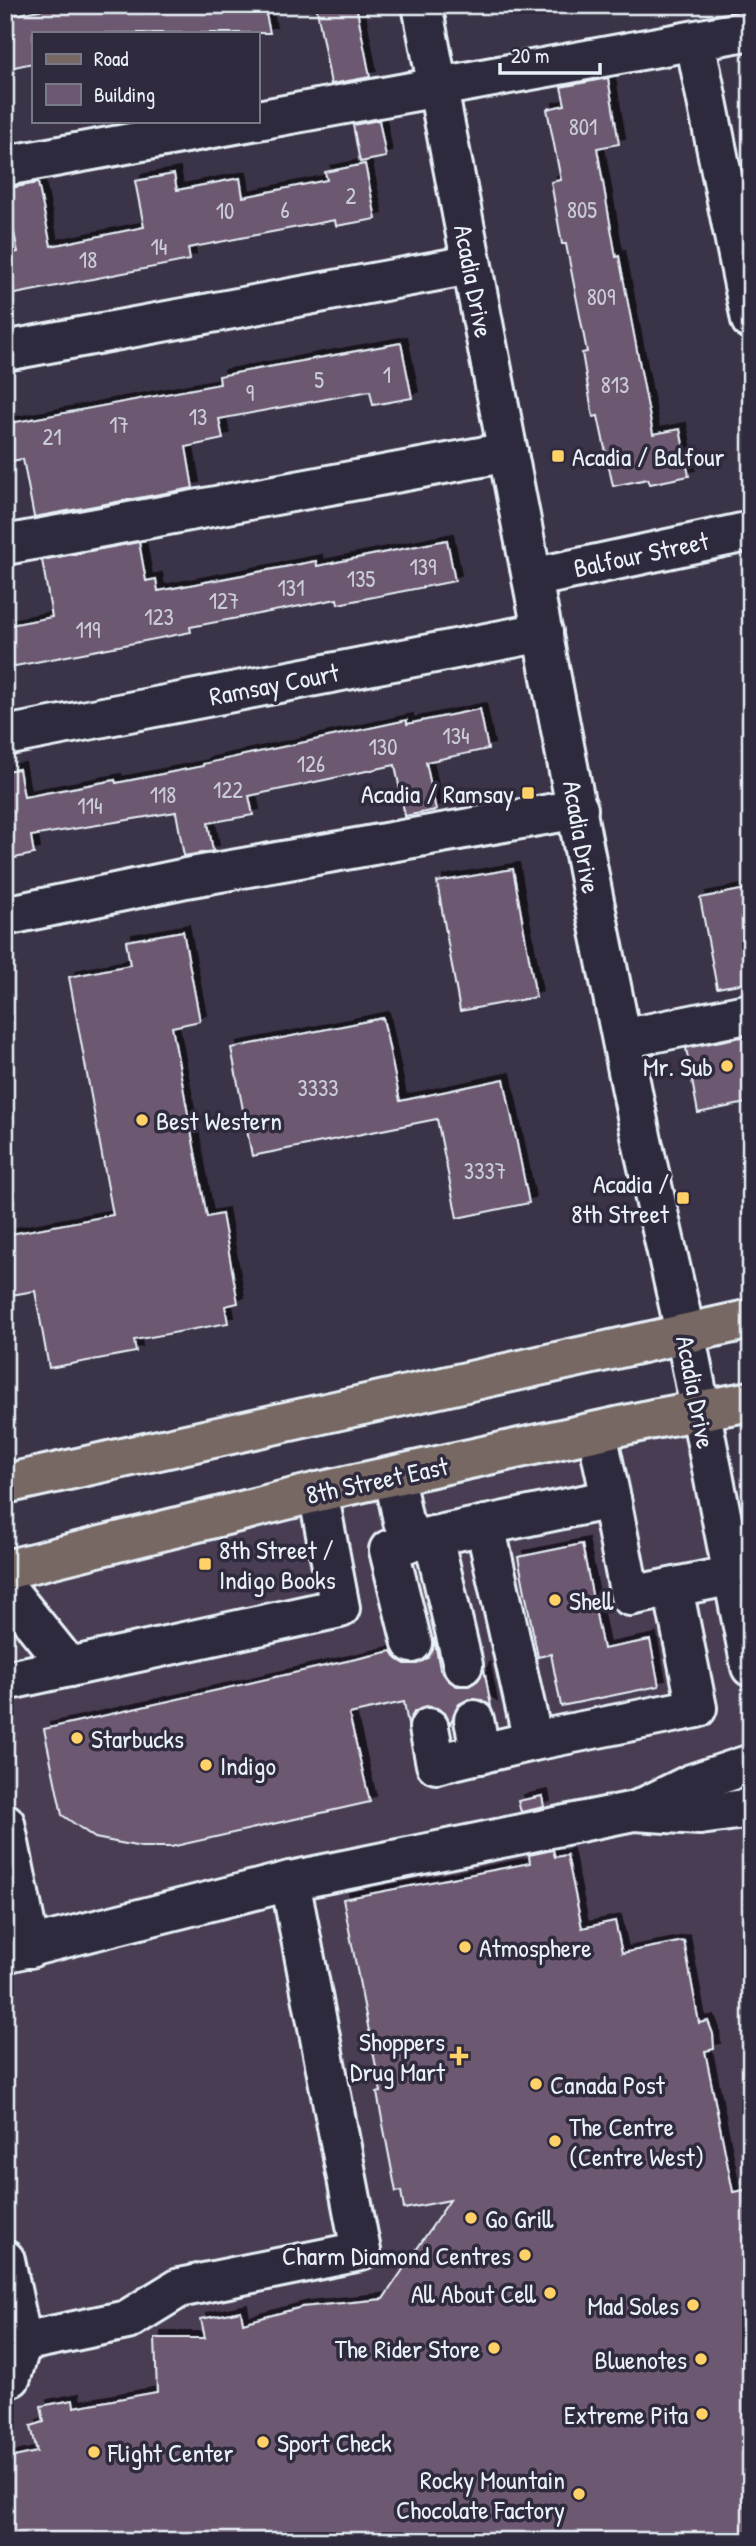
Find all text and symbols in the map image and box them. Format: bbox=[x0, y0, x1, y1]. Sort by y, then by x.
legend bbox=[32, 32, 259, 122]
scale bar bbox=[500, 32, 600, 76]
text: 20 m bbox=[511, 41, 549, 70]
text: Road bbox=[94, 44, 128, 73]
text: Building bbox=[94, 80, 155, 109]
house number: 801 bbox=[569, 111, 597, 142]
house number: 2 bbox=[346, 180, 357, 211]
house number: 6 bbox=[280, 194, 290, 225]
house number: 805 bbox=[567, 194, 597, 225]
house number: 10 bbox=[216, 195, 234, 226]
street label: Acadia Drive bbox=[446, 222, 502, 340]
house number: 14 bbox=[151, 231, 167, 262]
house number: 18 bbox=[79, 244, 97, 275]
house number: 809 bbox=[587, 281, 615, 312]
house number: 1 bbox=[383, 359, 391, 390]
house number: 5 bbox=[314, 364, 324, 395]
house number: 813 bbox=[601, 369, 629, 400]
house number: 9 bbox=[246, 377, 254, 408]
house number: 13 bbox=[189, 401, 207, 432]
house number: 17 bbox=[109, 409, 129, 440]
house number: 21 bbox=[42, 421, 62, 452]
place label: Acadia / Balfour bbox=[572, 439, 725, 474]
marker: Acadia / Balfour bbox=[550, 448, 566, 464]
street label: Balfour Street bbox=[570, 522, 713, 585]
house number: 139 bbox=[409, 551, 437, 582]
house number: 135 bbox=[347, 563, 375, 594]
house number: 131 bbox=[277, 572, 305, 603]
house number: 127 bbox=[209, 585, 239, 616]
house number: 123 bbox=[144, 601, 174, 632]
house number: 119 bbox=[75, 614, 101, 645]
street label: Ramsay Court bbox=[206, 654, 343, 714]
house number: 134 bbox=[442, 720, 470, 751]
house number: 130 bbox=[369, 731, 397, 762]
house number: 126 bbox=[297, 748, 325, 779]
house number: 122 bbox=[213, 774, 243, 805]
place label: Acadia / Ramsay bbox=[361, 776, 514, 811]
street label: Acadia Drive bbox=[555, 778, 609, 896]
house number: 118 bbox=[150, 779, 176, 810]
marker: Acadia / Ramsay bbox=[520, 785, 536, 801]
house number: 114 bbox=[77, 790, 103, 821]
place label: Mr. Sub bbox=[643, 1049, 713, 1084]
marker: Mr. Sub bbox=[719, 1058, 735, 1074]
house number: 3333 bbox=[297, 1072, 339, 1103]
place label: Best Western bbox=[156, 1103, 282, 1138]
marker: Best Western bbox=[134, 1112, 150, 1128]
house number: 3337 bbox=[464, 1155, 506, 1186]
place label: Acadia / 8th Street bbox=[571, 1166, 670, 1231]
marker: Acadia / 8th Street bbox=[675, 1190, 691, 1206]
street label: Acadia Drive bbox=[668, 1333, 724, 1451]
street label: 8th Street East bbox=[303, 1448, 452, 1512]
place label: 8th Street / Indigo Books bbox=[219, 1532, 336, 1597]
marker: 8th Street / Indigo Books bbox=[197, 1556, 213, 1572]
place label: Shell bbox=[569, 1583, 614, 1618]
marker: Shell bbox=[547, 1592, 563, 1608]
place label: Starbucks bbox=[91, 1721, 184, 1756]
marker: Starbucks bbox=[69, 1730, 85, 1746]
place label: Indigo bbox=[220, 1748, 276, 1783]
marker: Indigo bbox=[198, 1757, 214, 1773]
place label: Atmosphere bbox=[479, 1930, 592, 1965]
marker: Atmosphere bbox=[457, 1939, 473, 1955]
place label: Shoppers Drug Mart bbox=[350, 2024, 446, 2089]
marker: Shoppers Drug Mart bbox=[451, 2048, 467, 2064]
place label: Canada Post bbox=[550, 2067, 666, 2102]
marker: Canada Post bbox=[528, 2076, 544, 2092]
place label: The Centre (Centre West) bbox=[569, 2109, 704, 2174]
marker: The Centre (Centre West) bbox=[547, 2133, 563, 2149]
place label: Go Grill bbox=[485, 2201, 554, 2236]
marker: Go Grill bbox=[463, 2210, 479, 2226]
place label: Charm Diamond Centres bbox=[282, 2238, 511, 2273]
marker: Charm Diamond Centres bbox=[517, 2247, 533, 2263]
place label: All About Cell bbox=[411, 2276, 537, 2311]
marker: All About Cell bbox=[542, 2285, 558, 2301]
place label: Mad Soles bbox=[588, 2288, 679, 2323]
marker: Mad Soles bbox=[685, 2297, 701, 2313]
place label: The Rider Store bbox=[335, 2331, 480, 2366]
marker: The Rider Store bbox=[486, 2340, 502, 2356]
place label: Bluenotes bbox=[595, 2342, 687, 2377]
marker: Bluenotes bbox=[693, 2351, 709, 2367]
place label: Extreme Pita bbox=[564, 2397, 688, 2432]
marker: Extreme Pita bbox=[694, 2406, 710, 2422]
place label: Sport Check bbox=[277, 2425, 392, 2460]
marker: Sport Check bbox=[255, 2434, 271, 2450]
place label: Flight Center bbox=[107, 2435, 234, 2470]
marker: Flight Center bbox=[86, 2444, 102, 2460]
place label: Rocky Mountain Chocolate Factory bbox=[396, 2462, 565, 2527]
marker: Rocky Mountain Chocolate Factory bbox=[571, 2486, 587, 2502]

